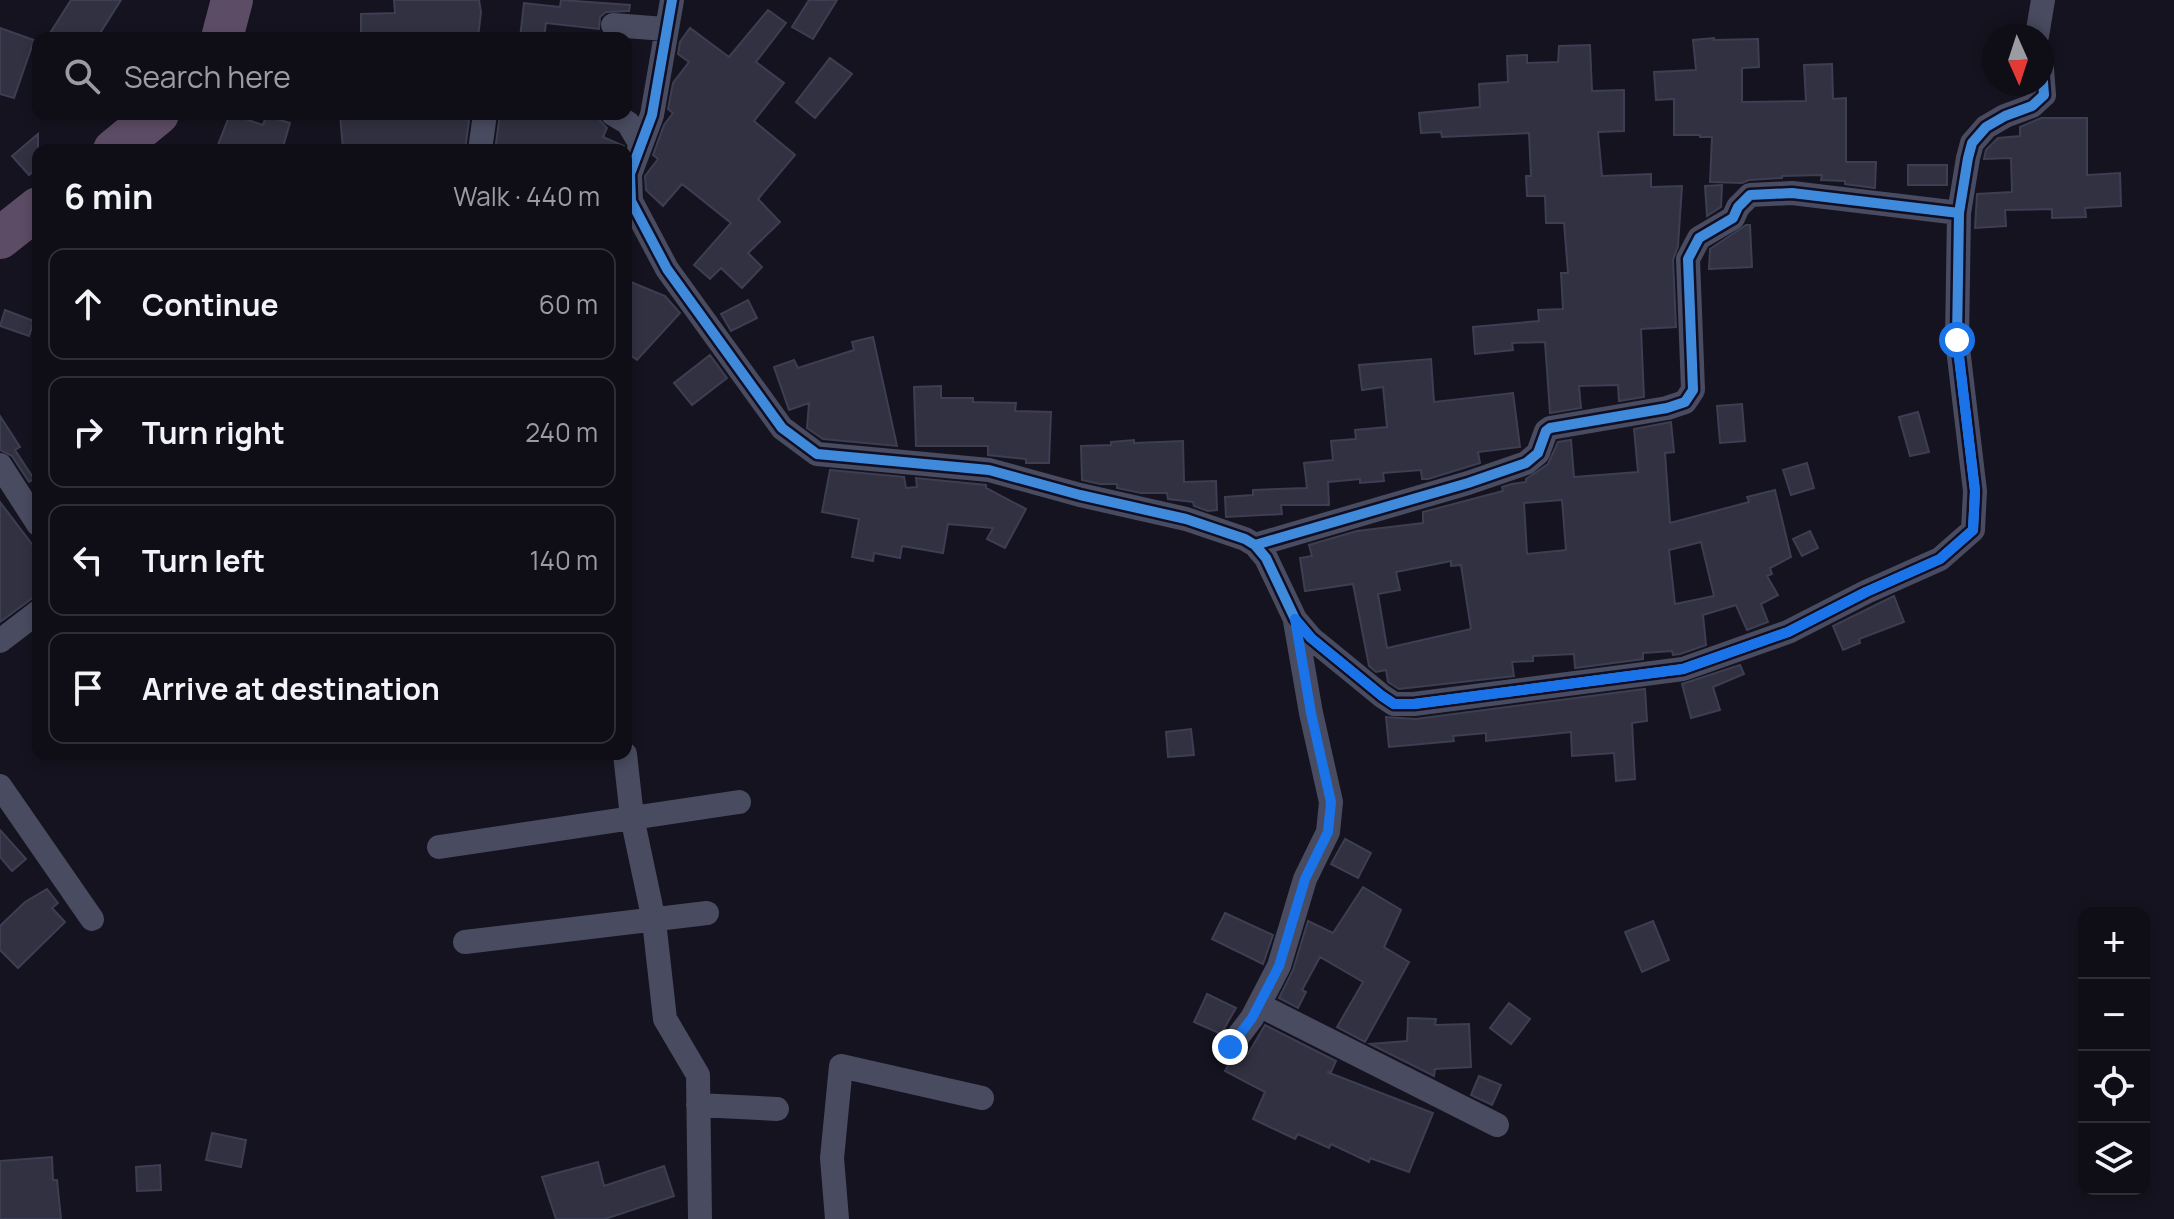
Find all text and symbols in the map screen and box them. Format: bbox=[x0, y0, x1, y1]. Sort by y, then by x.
north arrow bbox=[1982, 24, 2054, 96]
search box bbox=[32, 32, 632, 120]
icon: search bbox=[60, 54, 104, 98]
text: Search here bbox=[124, 56, 291, 97]
text: 6 min bbox=[64, 173, 153, 219]
text: Walk · 440 m bbox=[453, 178, 600, 214]
icon: ahead bbox=[66, 282, 110, 326]
text: Continue bbox=[142, 284, 278, 325]
text: 60 m bbox=[539, 286, 598, 322]
route start bbox=[1939, 322, 1975, 358]
icon: right bbox=[66, 410, 110, 454]
text: Turn right bbox=[142, 412, 285, 453]
text: 240 m bbox=[525, 414, 598, 450]
icon: left bbox=[66, 538, 110, 582]
text: Turn left bbox=[142, 540, 265, 581]
text: 140 m bbox=[529, 542, 598, 578]
icon: arrive bbox=[66, 666, 110, 710]
text: Arrive at destination bbox=[142, 668, 440, 709]
map controls bbox=[2078, 907, 2150, 1195]
button: + bbox=[2078, 907, 2150, 979]
button: − bbox=[2078, 979, 2150, 1051]
route end bbox=[1212, 1029, 1248, 1065]
button: locate bbox=[2078, 1051, 2150, 1123]
button: layers bbox=[2078, 1123, 2150, 1195]

